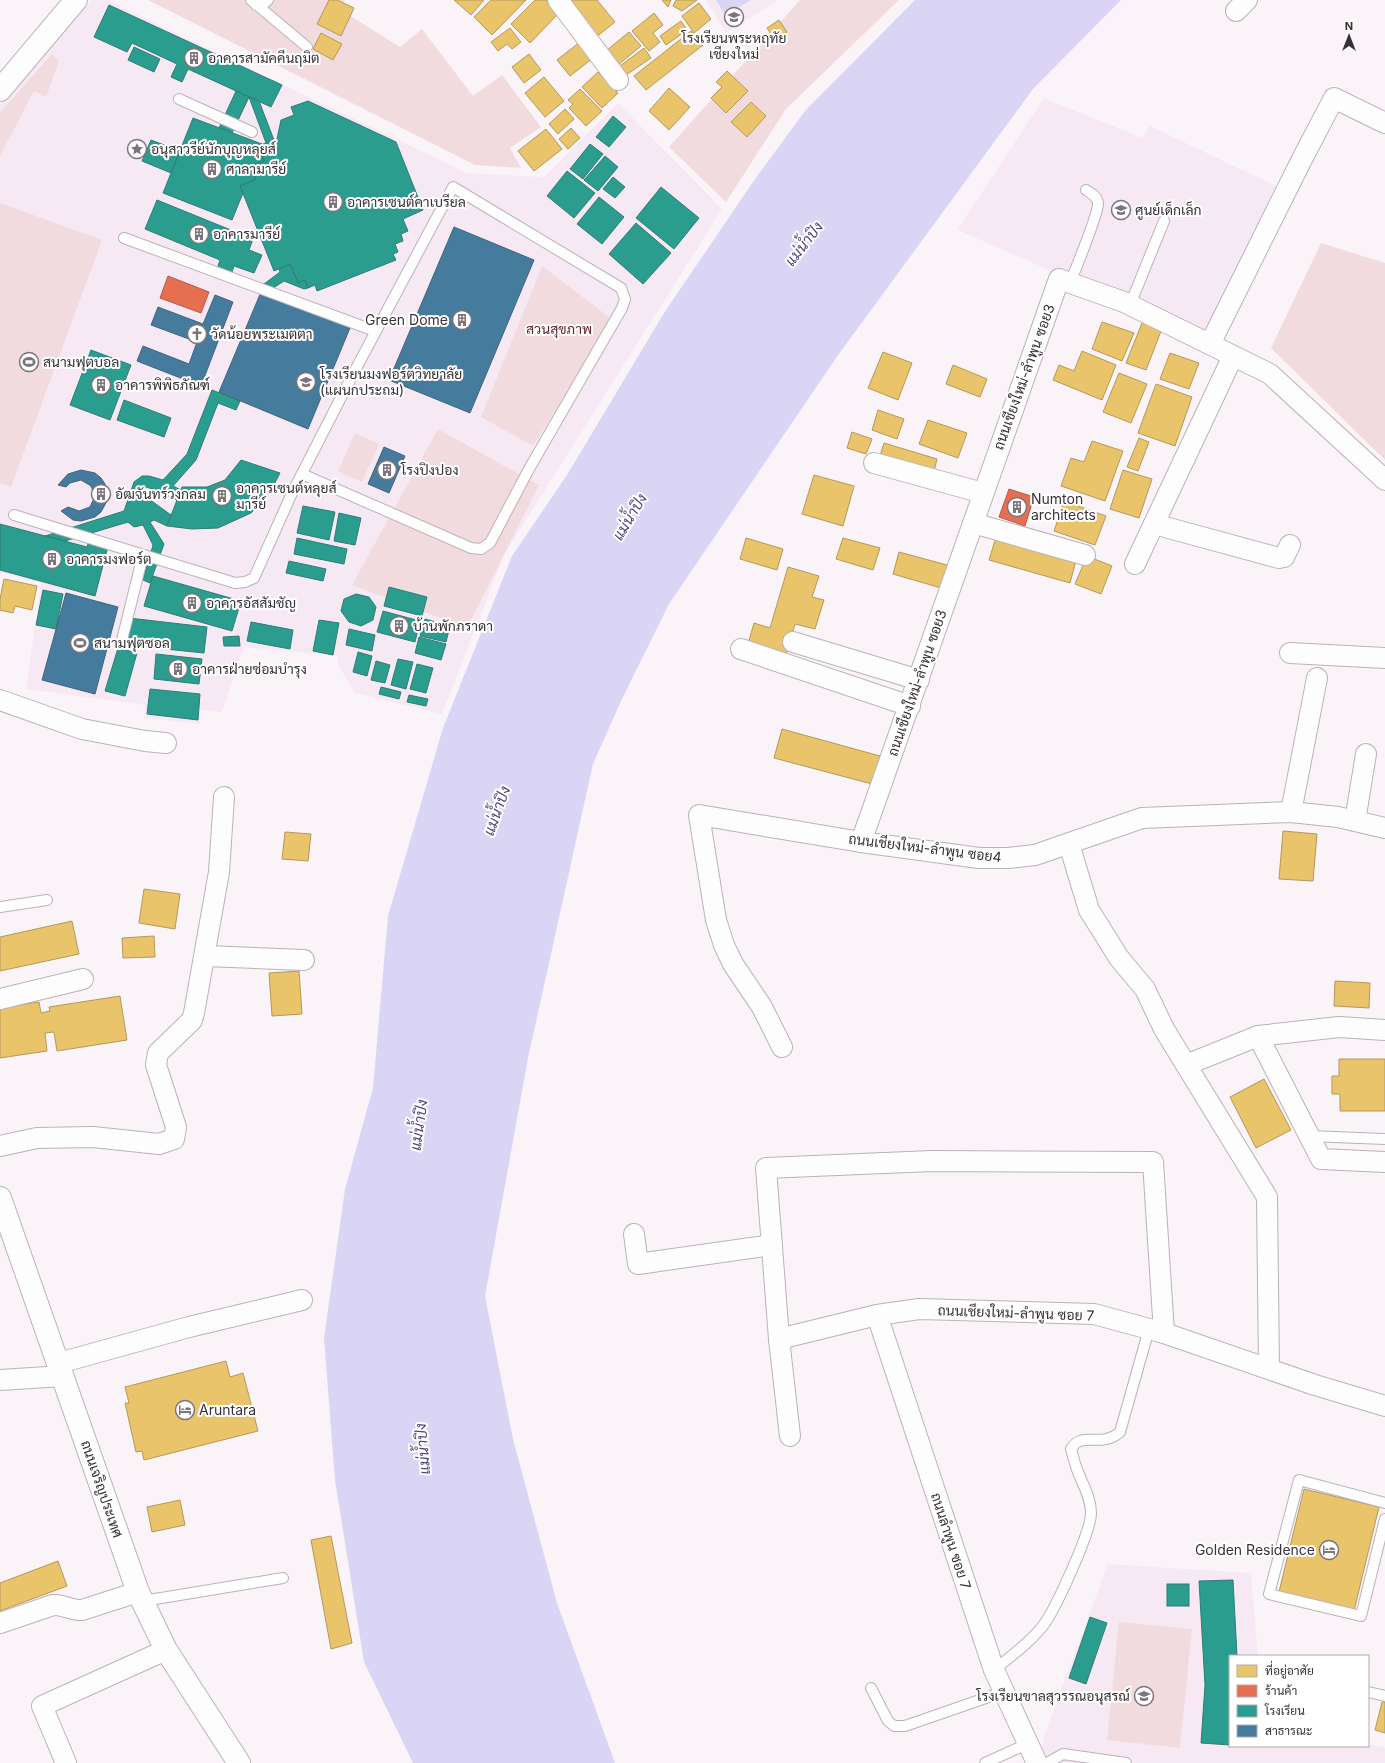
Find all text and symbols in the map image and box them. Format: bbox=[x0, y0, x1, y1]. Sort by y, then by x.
school or university icon: โรงเรียนพระหฤทัย เชียงใหม่ bbox=[723, 6, 745, 28]
north arrow bbox=[1329, 16, 1369, 56]
text: N bbox=[1345, 19, 1353, 33]
place label: โรงเรียนพระหฤทัย เชียงใหม่ bbox=[680, 29, 787, 62]
building icon: อาคารสามัคคีนฤมิต bbox=[183, 47, 205, 69]
place label: อาคารสามัคคีนฤมิต bbox=[208, 49, 320, 67]
place icon: อนุสาวรีย์นักบุญหลุยส์ bbox=[126, 138, 148, 160]
place label: อนุสาวรีย์นักบุญหลุยส์ bbox=[151, 140, 276, 159]
building icon: ศาลามารีย์ bbox=[201, 158, 223, 180]
place label: ศาลามารีย์ bbox=[226, 160, 286, 177]
building icon: อาคารเซนต์คาเบรียล bbox=[322, 191, 344, 213]
place label: อาคารเซนต์คาเบรียล bbox=[347, 193, 466, 210]
school or university icon: ศูนย์เด็กเล็ก bbox=[1110, 199, 1132, 221]
place label: ศูนย์เด็กเล็ก bbox=[1135, 201, 1202, 220]
water label: แม่น้ำปิง bbox=[778, 216, 827, 270]
building icon: อาคารมารีย์ bbox=[188, 223, 210, 245]
place label: อาคารมารีย์ bbox=[213, 225, 280, 242]
street label: ถนนเชียงใหม่-ลำพูน ซอย3 bbox=[989, 302, 1060, 453]
building icon: Green Dome bbox=[451, 309, 473, 331]
place label: Green Dome bbox=[365, 311, 448, 328]
park label: สวนสุขภาพ bbox=[526, 320, 592, 339]
church icon: วัดน้อยพระเมตตา bbox=[186, 323, 208, 345]
place label: วัดน้อยพระเมตตา bbox=[211, 325, 313, 342]
sports icon: สนามฟุตบอล bbox=[18, 351, 40, 373]
place label: สนามฟุตบอล bbox=[43, 353, 119, 372]
place label: โรงเรียนมงฟอร์ตวิทยาลัย (แผนกประถม) bbox=[319, 365, 462, 398]
school or university icon: โรงเรียนมงฟอร์ตวิทยาลัย (แผนกประถม) bbox=[295, 371, 317, 393]
building icon: อาคารพิพิธภัณฑ์ bbox=[90, 374, 112, 396]
place label: อาคารพิพิธภัณฑ์ bbox=[115, 376, 210, 393]
building icon: โรงปิงปอง bbox=[376, 459, 398, 481]
place label: โรงปิงปอง bbox=[400, 461, 459, 478]
place label: อาคารเซนต์หลุยส์ มารีย์ bbox=[236, 479, 337, 512]
building icon: อัฒจันทร์วงกลม bbox=[90, 483, 112, 505]
place label: อัฒจันทร์วงกลม bbox=[115, 485, 206, 502]
building icon: อาคารเซนต์หลุยส์ มารีย์ bbox=[211, 485, 233, 507]
water label: แม่น้ำปิง bbox=[606, 488, 651, 544]
place label: Numton architects bbox=[1031, 490, 1096, 523]
building icon: Numton architects bbox=[1006, 496, 1028, 518]
building icon: อาคารมงฟอร์ต bbox=[41, 548, 63, 570]
place label: อาคารมงฟอร์ต bbox=[66, 550, 152, 567]
building icon: อาคารอัสสัมชัญ bbox=[181, 592, 203, 614]
place label: อาคารอัสสัมชัญ bbox=[206, 594, 296, 612]
street label: ถนนเชียงใหม่-ลำพูน ซอย3 bbox=[883, 607, 951, 759]
building icon: บ้านพักภราดา bbox=[388, 615, 410, 637]
place label: บ้านพักภราดา bbox=[413, 617, 493, 634]
sports icon: สนามฟุตซอล bbox=[69, 632, 91, 654]
place label: สนามฟุตซอล bbox=[94, 634, 170, 653]
building icon: อาคารฝ่ายซ่อมบำรุง bbox=[167, 658, 189, 680]
place label: อาคารฝ่ายซ่อมบำรุง bbox=[192, 660, 307, 679]
water label: แม่น้ำปิง bbox=[476, 782, 514, 838]
street label: ถนนเชียงใหม่-ลำพูน ซอย4 bbox=[847, 830, 1003, 867]
water label: แม่น้ำปิง bbox=[403, 1098, 432, 1152]
street label: ถนนเชียงใหม่-ลำพูน ซอย 7 bbox=[937, 1301, 1095, 1326]
hotel icon: Aruntara bbox=[174, 1399, 196, 1421]
place label: Aruntara bbox=[199, 1401, 256, 1418]
water label: แม่น้ำปิง bbox=[408, 1422, 434, 1476]
street label: ถนนเจริญประเทศ bbox=[77, 1438, 127, 1540]
street label: ถนนลำพูน ซอย 7 bbox=[926, 1490, 975, 1592]
hotel icon: Golden Residence bbox=[1318, 1539, 1340, 1561]
place label: Golden Residence bbox=[1195, 1541, 1315, 1558]
legend bbox=[1229, 1655, 1369, 1747]
text: ที่อยู่อาศัย bbox=[1265, 1660, 1314, 1679]
text: ร้านค้า bbox=[1265, 1683, 1297, 1698]
school or university icon: โรงเรียนขาลสุวรรณอนุสรณ์ bbox=[1133, 1685, 1155, 1707]
place label: โรงเรียนขาลสุวรรณอนุสรณ์ bbox=[975, 1687, 1130, 1706]
text: โรงเรียน bbox=[1264, 1703, 1305, 1718]
text: สาธารณะ bbox=[1265, 1723, 1312, 1738]

